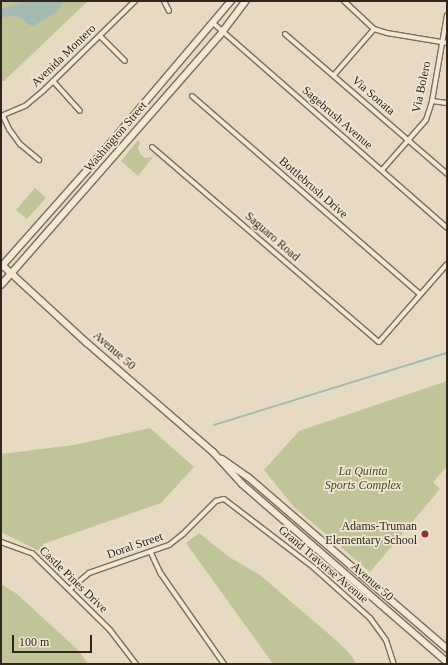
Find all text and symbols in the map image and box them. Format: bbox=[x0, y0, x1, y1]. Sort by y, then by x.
street label: Avenida Montero bbox=[29, 22, 99, 90]
street label: Via Bolero bbox=[410, 60, 434, 114]
street label: Via Sonata bbox=[349, 73, 397, 119]
street label: Sagebrush Avenue bbox=[299, 83, 375, 153]
street label: Washington Street bbox=[82, 99, 150, 175]
street label: Bottlebrush Drive bbox=[276, 154, 350, 222]
street label: Saguaro Road bbox=[242, 209, 302, 265]
street label: Avenue 50 bbox=[90, 329, 138, 373]
park label: La Quinta Sports Complex bbox=[325, 465, 401, 493]
place label: Adams-Truman Elementary School bbox=[325, 520, 417, 548]
street label: Grand Traverse Avenue bbox=[275, 523, 371, 607]
marker: Adams-Truman Elementary School bbox=[420, 529, 430, 539]
street label: Doral Street bbox=[105, 530, 165, 562]
street label: Castle Pines Drive bbox=[36, 544, 110, 616]
street label: Avenue 50 bbox=[348, 560, 396, 604]
scale bar bbox=[14, 627, 94, 653]
text: 100 m bbox=[19, 635, 49, 649]

